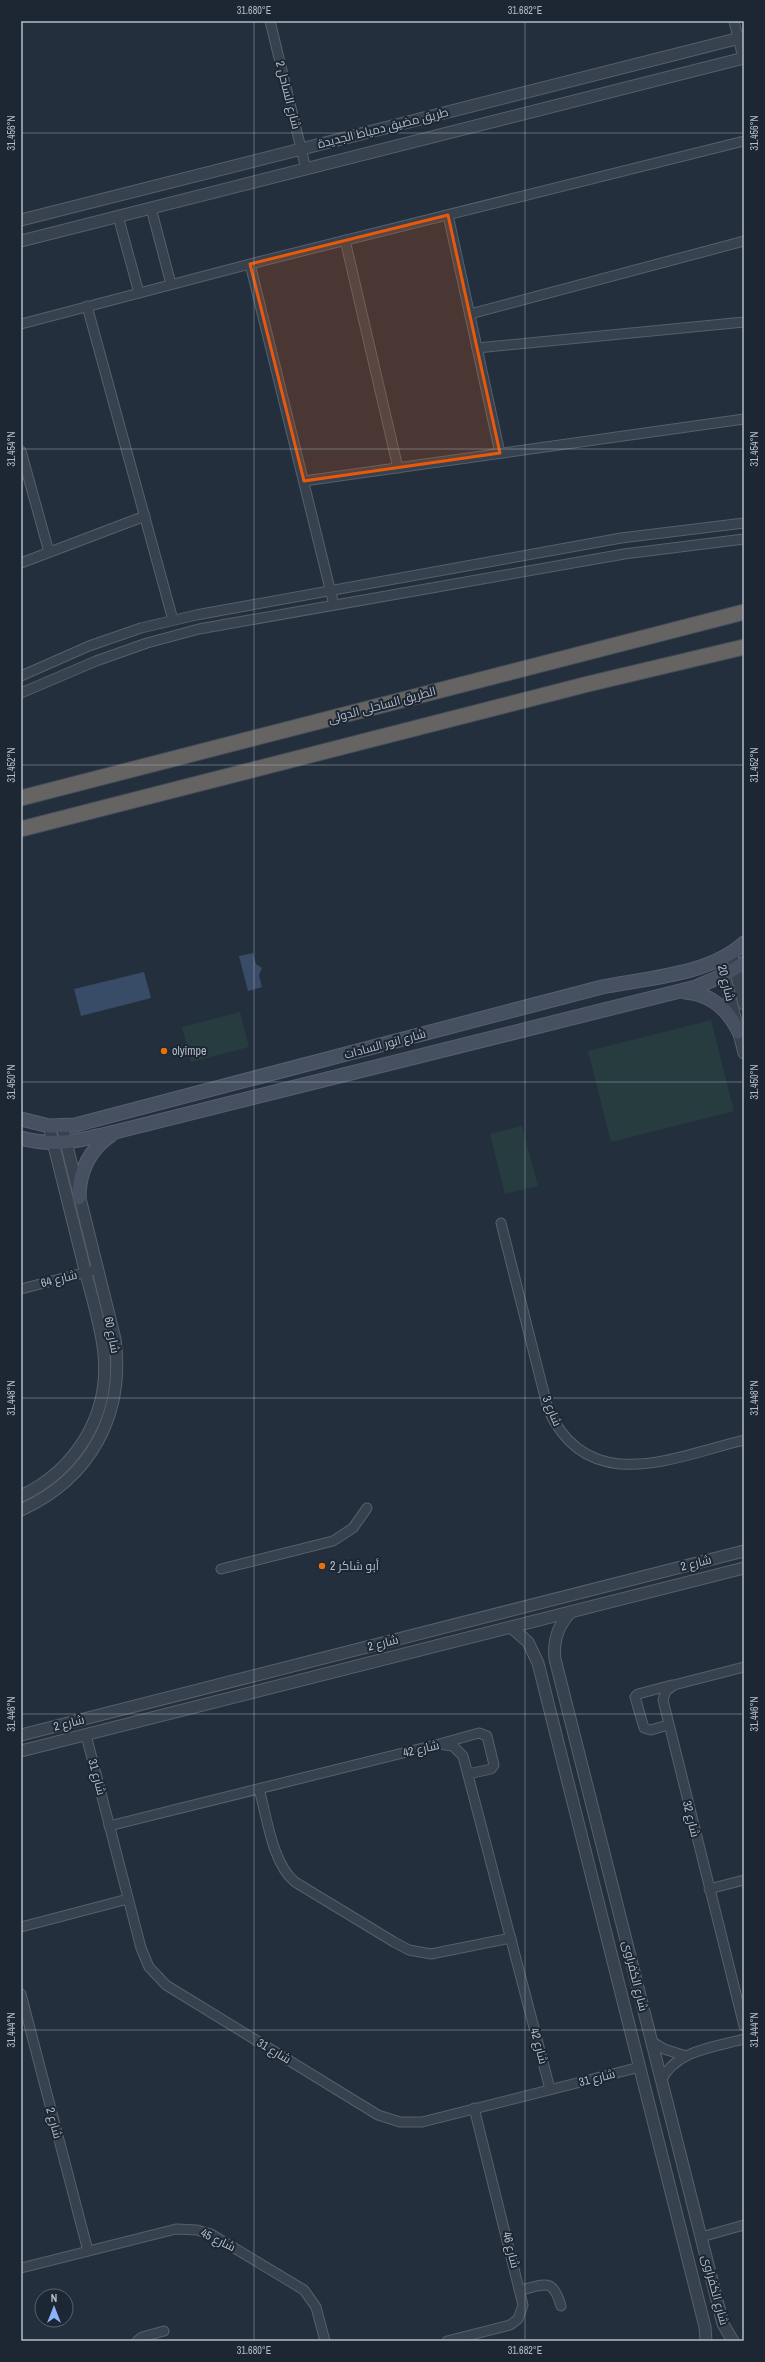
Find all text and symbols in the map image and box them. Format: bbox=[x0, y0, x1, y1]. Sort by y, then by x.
text: 31.680°E bbox=[237, 4, 271, 17]
text: 31.682°E bbox=[508, 4, 542, 17]
street label: شارع الساحل 2 bbox=[272, 59, 304, 131]
street label: طريق مضيق دمياط الجديدة bbox=[316, 104, 450, 152]
text: 31.456°N bbox=[5, 115, 18, 151]
text: 31.456°N bbox=[748, 115, 761, 151]
text: 31.454°N bbox=[5, 431, 18, 467]
text: 31.454°N bbox=[748, 431, 761, 467]
street label: الطريق الساحلى الدولى bbox=[326, 683, 438, 727]
text: 31.452°N bbox=[5, 747, 18, 783]
text: 31.452°N bbox=[748, 747, 761, 783]
street label: شارع 20 bbox=[714, 963, 738, 1003]
street label: شارع انور السادات bbox=[342, 1025, 428, 1063]
place label: olyimpe bbox=[172, 1043, 206, 1059]
marker: olyimpe bbox=[159, 1046, 169, 1056]
text: 31.450°N bbox=[5, 1064, 18, 1100]
text: 31.450°N bbox=[748, 1064, 761, 1100]
street label: شارع 64 bbox=[39, 1267, 79, 1291]
street label: شارع 60 bbox=[101, 1315, 123, 1355]
text: 31.448°N bbox=[5, 1380, 18, 1416]
text: 31.448°N bbox=[748, 1380, 761, 1416]
street label: شارع 3 bbox=[538, 1393, 566, 1429]
street label: شارع 2 bbox=[679, 1551, 713, 1575]
place label: أبو شاكر 2 bbox=[330, 1558, 379, 1574]
marker: أبو شاكر 2 bbox=[317, 1561, 327, 1571]
street label: شارع 2 bbox=[366, 1631, 400, 1655]
text: 31.446°N bbox=[5, 1696, 18, 1732]
text: 31.446°N bbox=[748, 1696, 761, 1732]
street label: شارع 2 bbox=[52, 1711, 86, 1735]
street label: شارع 42 bbox=[401, 1737, 441, 1761]
street label: شارع 31 bbox=[84, 1757, 110, 1797]
street label: شارع 32 bbox=[679, 1799, 703, 1839]
street label: شارع الكفراوى bbox=[619, 1939, 652, 2013]
text: 31.444°N bbox=[5, 2012, 18, 2048]
text: 31.444°N bbox=[748, 2012, 761, 2048]
street label: شارع 42 bbox=[526, 2026, 552, 2066]
street label: شارع 31 bbox=[254, 2035, 294, 2067]
street label: شارع 31 bbox=[577, 2066, 617, 2090]
street label: شارع 2 bbox=[42, 2106, 66, 2140]
street label: شارع 45 bbox=[198, 2225, 238, 2255]
street label: شارع 46 bbox=[499, 2230, 523, 2270]
street label: شارع الكفراوى bbox=[698, 2253, 732, 2327]
north arrow bbox=[34, 2288, 74, 2328]
text: N bbox=[51, 2291, 57, 2305]
text: 31.680°E bbox=[237, 2344, 271, 2357]
text: 31.682°E bbox=[508, 2344, 542, 2357]

